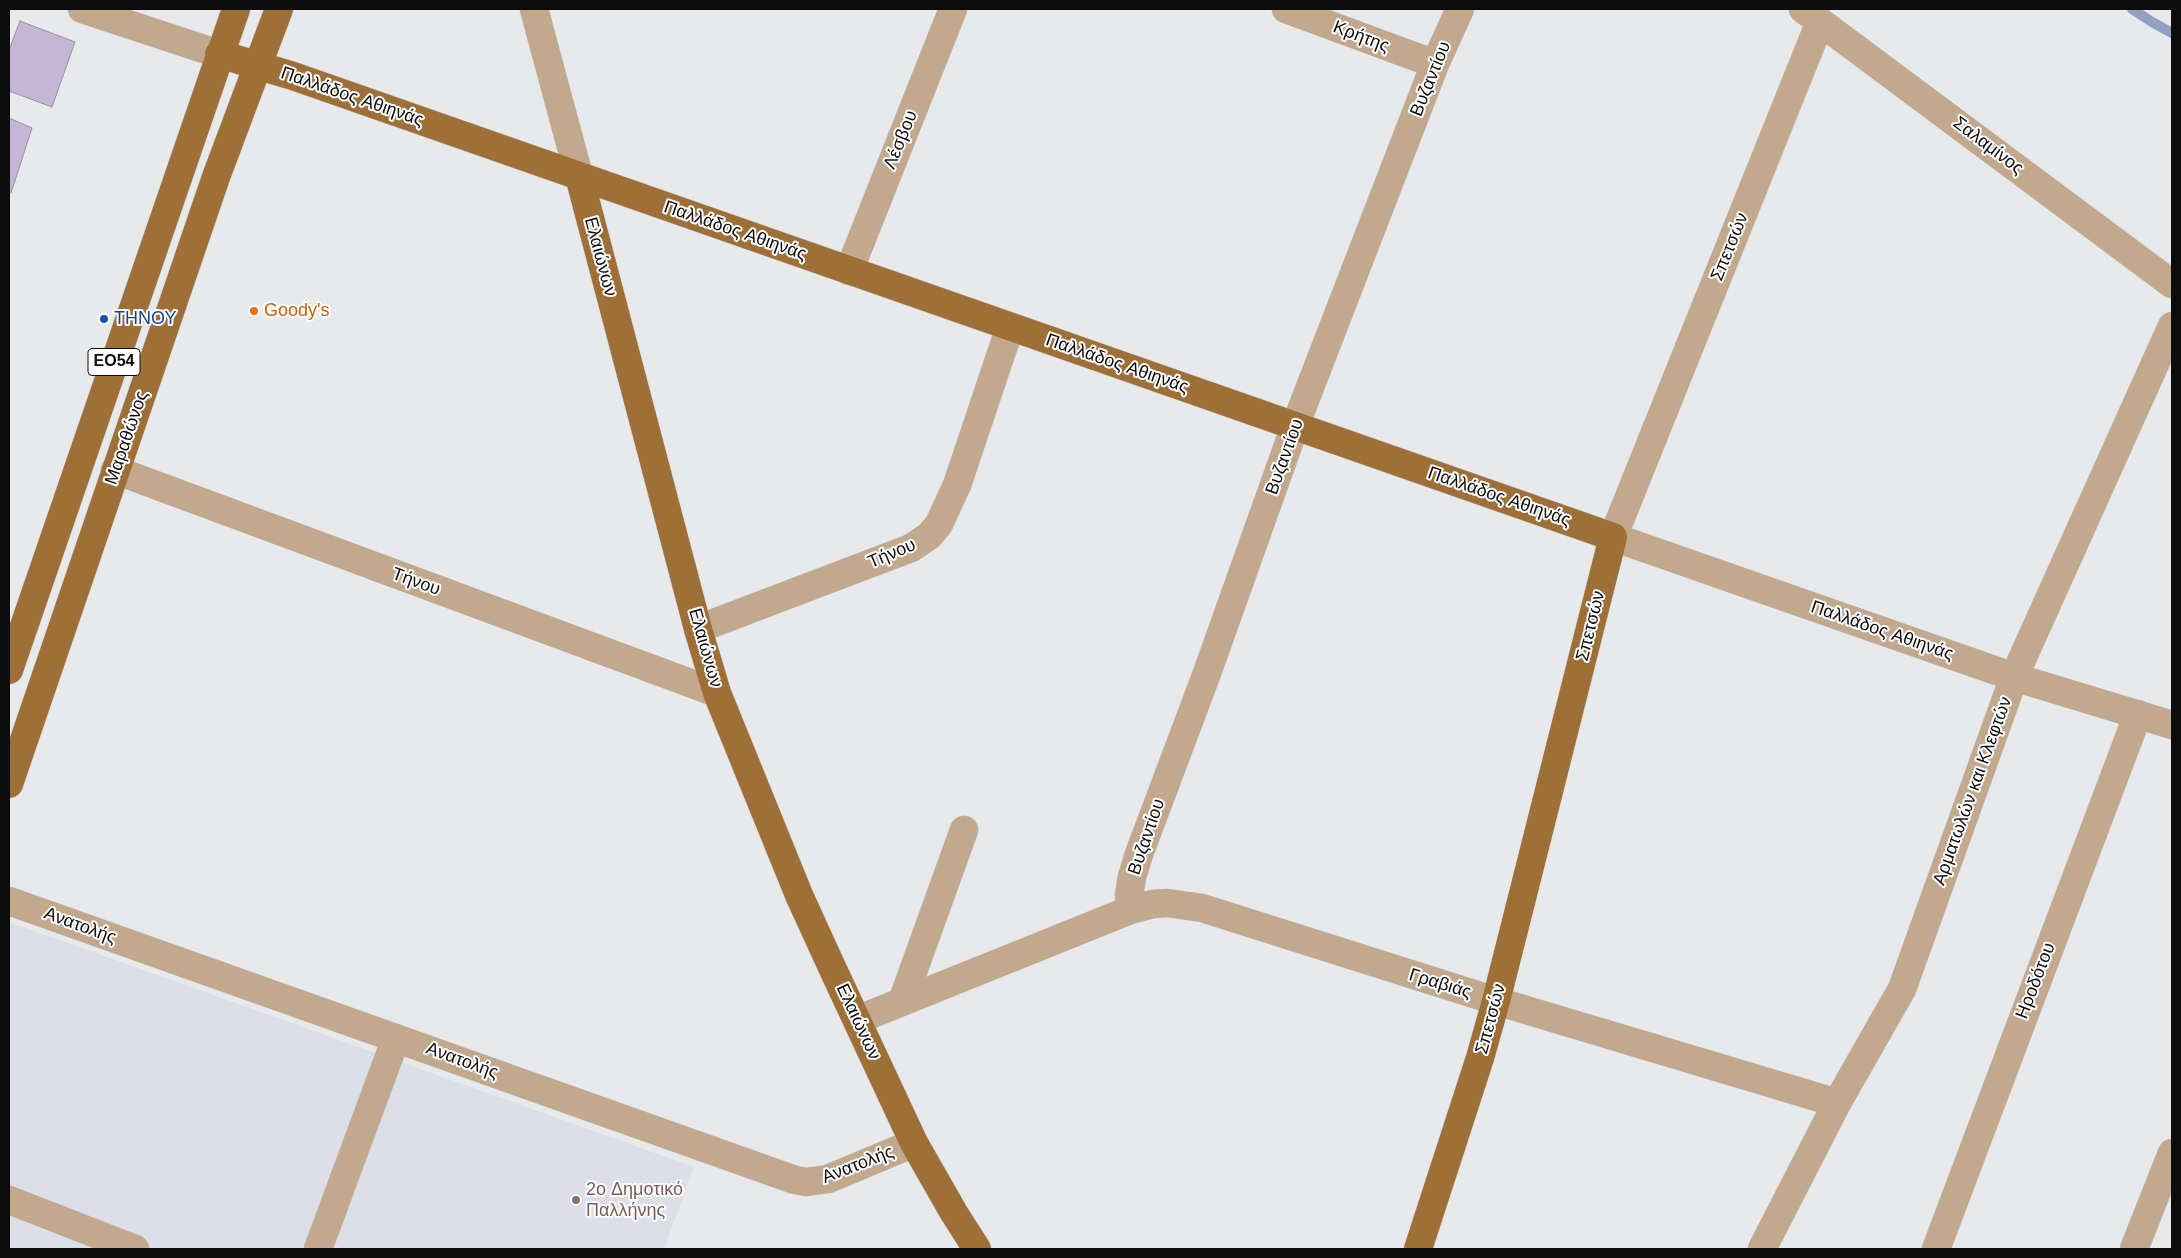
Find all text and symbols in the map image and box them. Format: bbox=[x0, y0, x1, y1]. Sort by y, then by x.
street label: Κρήτης bbox=[1330, 17, 1392, 57]
street label: Βυζαντίου bbox=[1406, 38, 1456, 120]
street label: Παλλάδος Αθιηνάς bbox=[278, 62, 426, 132]
street label: Λέσβου bbox=[879, 108, 923, 172]
street label: Σαλαμίνος bbox=[1948, 112, 2028, 180]
street label: Παλλάδος Αθιηνάς bbox=[661, 196, 809, 266]
street label: Σπετσών bbox=[1707, 210, 1753, 284]
street label: Ελαιώνων bbox=[579, 215, 621, 299]
place label: Goody's bbox=[264, 300, 329, 322]
marker: Goody's bbox=[248, 305, 260, 317]
place label: ΤΗΝΟΥ bbox=[114, 308, 176, 330]
marker: ΤΗΝΟΥ bbox=[98, 313, 110, 325]
street label: Παλλάδος Αθιηνάς bbox=[1043, 329, 1191, 399]
road number: ΕΟ54 bbox=[88, 348, 140, 376]
street label: Μαραθώνος bbox=[101, 388, 153, 488]
street label: Βυζαντίου bbox=[1261, 416, 1309, 498]
street label: Παλλάδος Αθιηνάς bbox=[1425, 462, 1573, 532]
street label: Τήνου bbox=[865, 534, 919, 574]
street label: Τήνου bbox=[389, 563, 443, 601]
street label: Σπετσών bbox=[1572, 589, 1610, 663]
street label: Παλλάδος Αθιηνάς bbox=[1808, 596, 1956, 666]
street label: Ελαιώνων bbox=[683, 606, 727, 690]
street label: Αρματωλών και Κλεφτών bbox=[1929, 694, 2017, 888]
street label: Βυζαντίου bbox=[1124, 796, 1170, 878]
street label: Ανατολής bbox=[41, 903, 119, 949]
street label: Ηροδότου bbox=[2012, 940, 2060, 1022]
street label: Γραβιάς bbox=[1406, 964, 1474, 1004]
street label: Ελαιώνων bbox=[831, 981, 885, 1063]
street label: Σπετσών bbox=[1471, 982, 1511, 1056]
street label: Ανατολής bbox=[423, 1038, 501, 1084]
street label: Ανατολής bbox=[819, 1141, 897, 1189]
place label: 2ο Δημοτικό Παλλήνης bbox=[586, 1179, 683, 1222]
marker: 2ο Δημοτικό Παλλήνης bbox=[570, 1194, 582, 1206]

